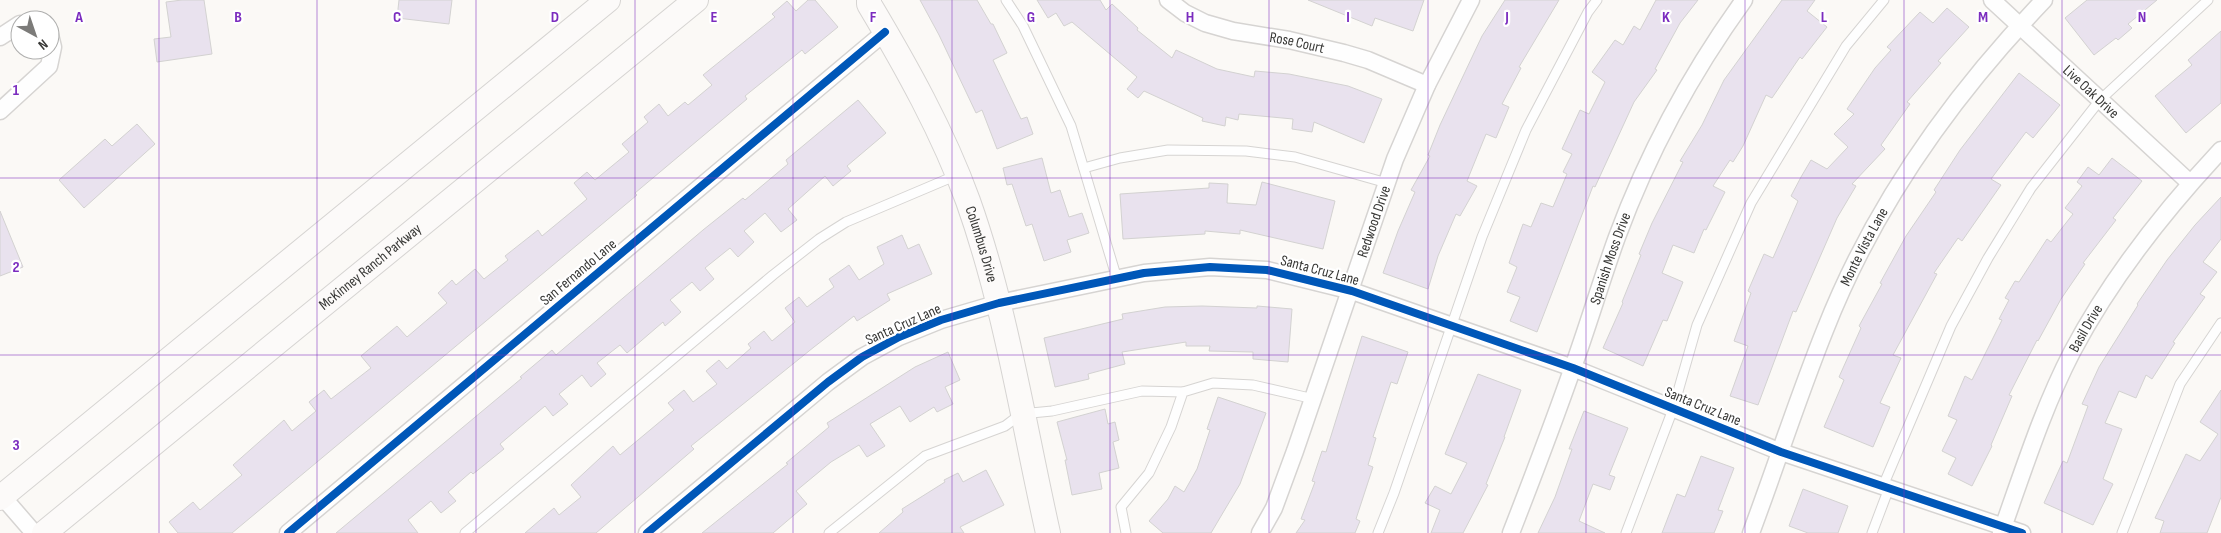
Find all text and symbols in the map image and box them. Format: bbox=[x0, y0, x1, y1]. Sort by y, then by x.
text: A bbox=[74, 8, 83, 27]
text: B bbox=[234, 8, 242, 27]
text: C bbox=[393, 8, 401, 27]
text: D bbox=[551, 8, 559, 27]
text: E bbox=[711, 8, 718, 27]
text: F bbox=[870, 8, 877, 27]
text: G bbox=[1027, 8, 1035, 27]
text: H bbox=[1186, 8, 1194, 27]
text: I bbox=[1346, 8, 1350, 27]
text: J bbox=[1504, 8, 1509, 27]
text: K bbox=[1662, 8, 1670, 27]
text: L bbox=[1821, 8, 1828, 27]
text: M bbox=[1978, 8, 1988, 27]
text: N bbox=[2138, 8, 2146, 27]
north arrow bbox=[10, 10, 60, 60]
street label: Rose Court bbox=[1268, 28, 1327, 58]
text: N bbox=[35, 36, 51, 53]
street label: Live Oak Drive bbox=[2059, 61, 2123, 123]
text: 1 bbox=[13, 81, 20, 100]
street label: Redwood Drive bbox=[1353, 183, 1395, 260]
street label: Columbus Drive bbox=[961, 204, 1002, 284]
street label: Monte Vista Lane bbox=[1836, 204, 1893, 289]
street label: Spanish Moss Drive bbox=[1586, 210, 1636, 307]
street label: McKinney Ranch Parkway bbox=[315, 219, 426, 314]
street label: San Fernando Lane bbox=[536, 235, 620, 310]
street label: Santa Cruz Lane bbox=[1278, 251, 1361, 290]
text: 2 bbox=[12, 258, 20, 277]
street label: Santa Cruz Lane bbox=[862, 299, 944, 350]
street label: Basil Drive bbox=[2065, 301, 2107, 356]
street label: Santa Cruz Lane bbox=[1662, 383, 1744, 430]
text: 3 bbox=[12, 436, 20, 455]

